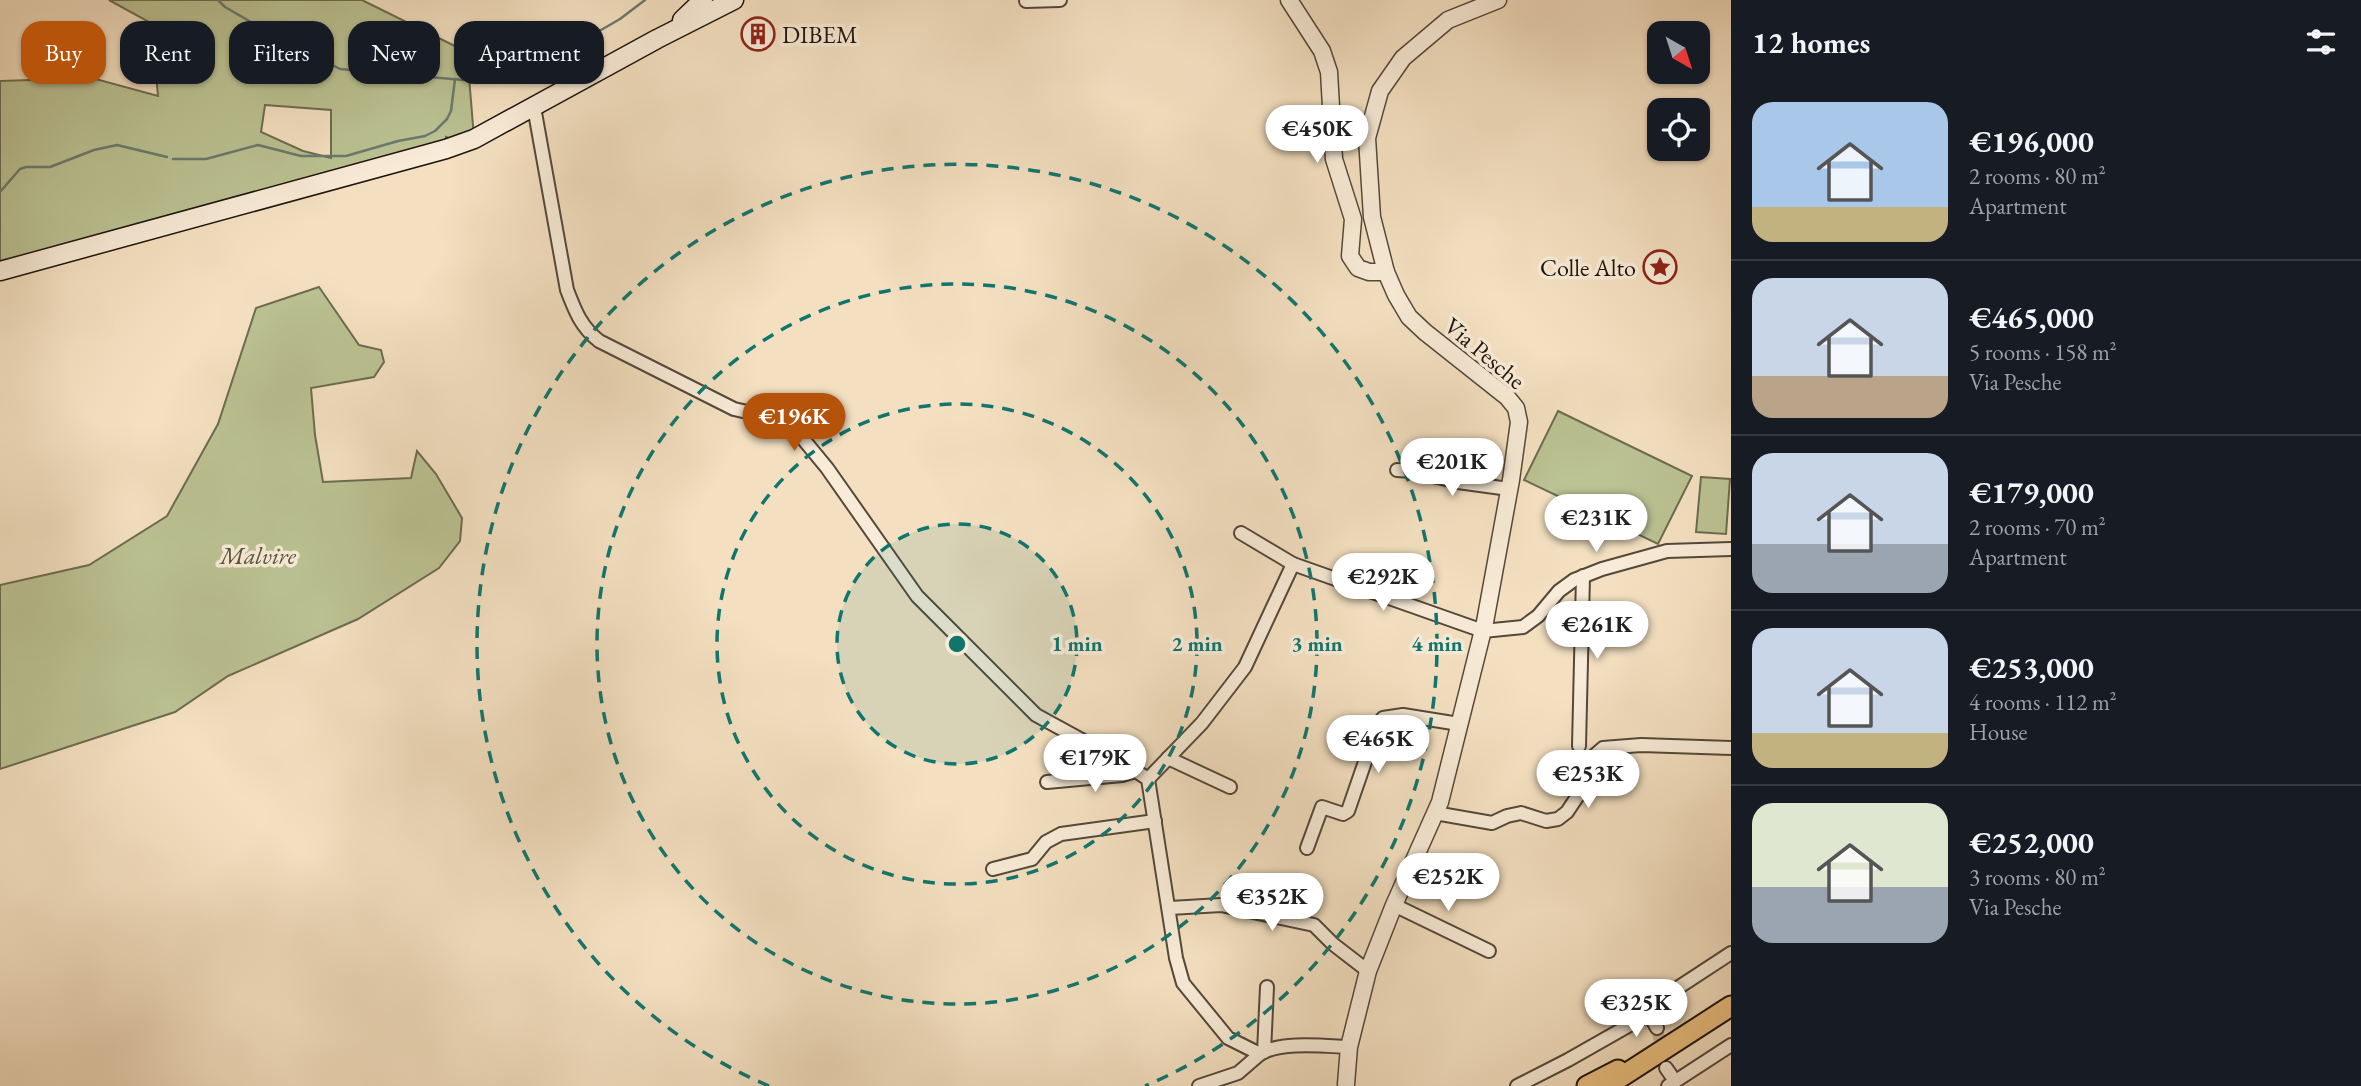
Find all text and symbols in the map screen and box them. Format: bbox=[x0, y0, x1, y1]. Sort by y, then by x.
building icon: DIBEM bbox=[739, 15, 777, 53]
place label: DIBEM bbox=[782, 19, 858, 50]
chip: Buy bbox=[21, 21, 106, 84]
chip: Rent bbox=[120, 21, 215, 84]
chip: Filters bbox=[229, 21, 334, 84]
chip: New bbox=[348, 21, 440, 84]
chip: Apartment bbox=[454, 21, 604, 84]
north arrow bbox=[1647, 21, 1710, 84]
map controls bbox=[1647, 21, 1710, 161]
text: 12 homes bbox=[1752, 23, 1870, 62]
icon: filters bbox=[2302, 23, 2340, 61]
button: locate bbox=[1647, 98, 1710, 161]
pin: €450K bbox=[1268, 106, 1366, 165]
text: €450K bbox=[1281, 113, 1353, 143]
text: €196,000 bbox=[1969, 122, 2094, 161]
icon: home bbox=[1808, 130, 1892, 214]
text: 2 rooms · 80 m² bbox=[1969, 161, 2106, 191]
text: Apartment bbox=[1969, 191, 2067, 221]
place icon: Colle Alto bbox=[1641, 248, 1679, 286]
place label: Colle Alto bbox=[1540, 252, 1636, 283]
text: €465,000 bbox=[1969, 298, 2094, 337]
icon: home bbox=[1808, 306, 1892, 390]
street label: Via Pesche bbox=[1438, 310, 1532, 396]
text: 5 rooms · 158 m² bbox=[1969, 337, 2117, 367]
text: Via Pesche bbox=[1969, 367, 2062, 397]
pin: €196K bbox=[745, 393, 843, 453]
text: €196K bbox=[758, 401, 830, 431]
pin: €201K bbox=[1403, 438, 1501, 498]
text: €201K bbox=[1416, 446, 1488, 476]
text: €179,000 bbox=[1969, 473, 2094, 512]
icon: home bbox=[1808, 481, 1892, 565]
pin: €231K bbox=[1547, 494, 1645, 554]
text: €231K bbox=[1560, 502, 1632, 532]
text: 2 rooms · 70 m² bbox=[1969, 512, 2106, 542]
park label: Malvire bbox=[218, 540, 297, 571]
text: Apartment bbox=[1969, 542, 2067, 572]
pin: €292K bbox=[1334, 554, 1432, 613]
text: €292K bbox=[1347, 561, 1419, 591]
pin: €261K bbox=[1548, 602, 1646, 661]
text: €261K bbox=[1561, 609, 1633, 639]
text: 1 min bbox=[1051, 630, 1103, 657]
text: 2 min bbox=[1171, 630, 1223, 657]
text: 3 min bbox=[1291, 630, 1343, 657]
text: 4 min bbox=[1411, 630, 1463, 657]
centre of rings bbox=[945, 632, 969, 656]
text: €253,000 bbox=[1969, 648, 2094, 687]
icon: home bbox=[1808, 656, 1892, 740]
text: 4 rooms · 112 m² bbox=[1969, 687, 2117, 717]
pin: €465K bbox=[1329, 716, 1427, 775]
text: House bbox=[1969, 717, 2028, 747]
text: €465K bbox=[1342, 723, 1414, 753]
pin: €179K bbox=[1046, 734, 1144, 794]
text: €179K bbox=[1059, 742, 1131, 772]
pin: €253K bbox=[1539, 750, 1637, 810]
text: €253K bbox=[1552, 758, 1624, 788]
text: €252,000 bbox=[1969, 823, 2094, 862]
icon: home bbox=[1808, 831, 1892, 915]
pin: €252K bbox=[1399, 853, 1497, 913]
text: €252K bbox=[1412, 861, 1484, 891]
text: 3 rooms · 80 m² bbox=[1969, 862, 2106, 892]
pin: €352K bbox=[1223, 874, 1321, 933]
text: €352K bbox=[1236, 881, 1308, 911]
text: Via Pesche bbox=[1969, 892, 2062, 922]
pin: €325K bbox=[1587, 979, 1685, 1039]
text: €325K bbox=[1600, 987, 1672, 1017]

